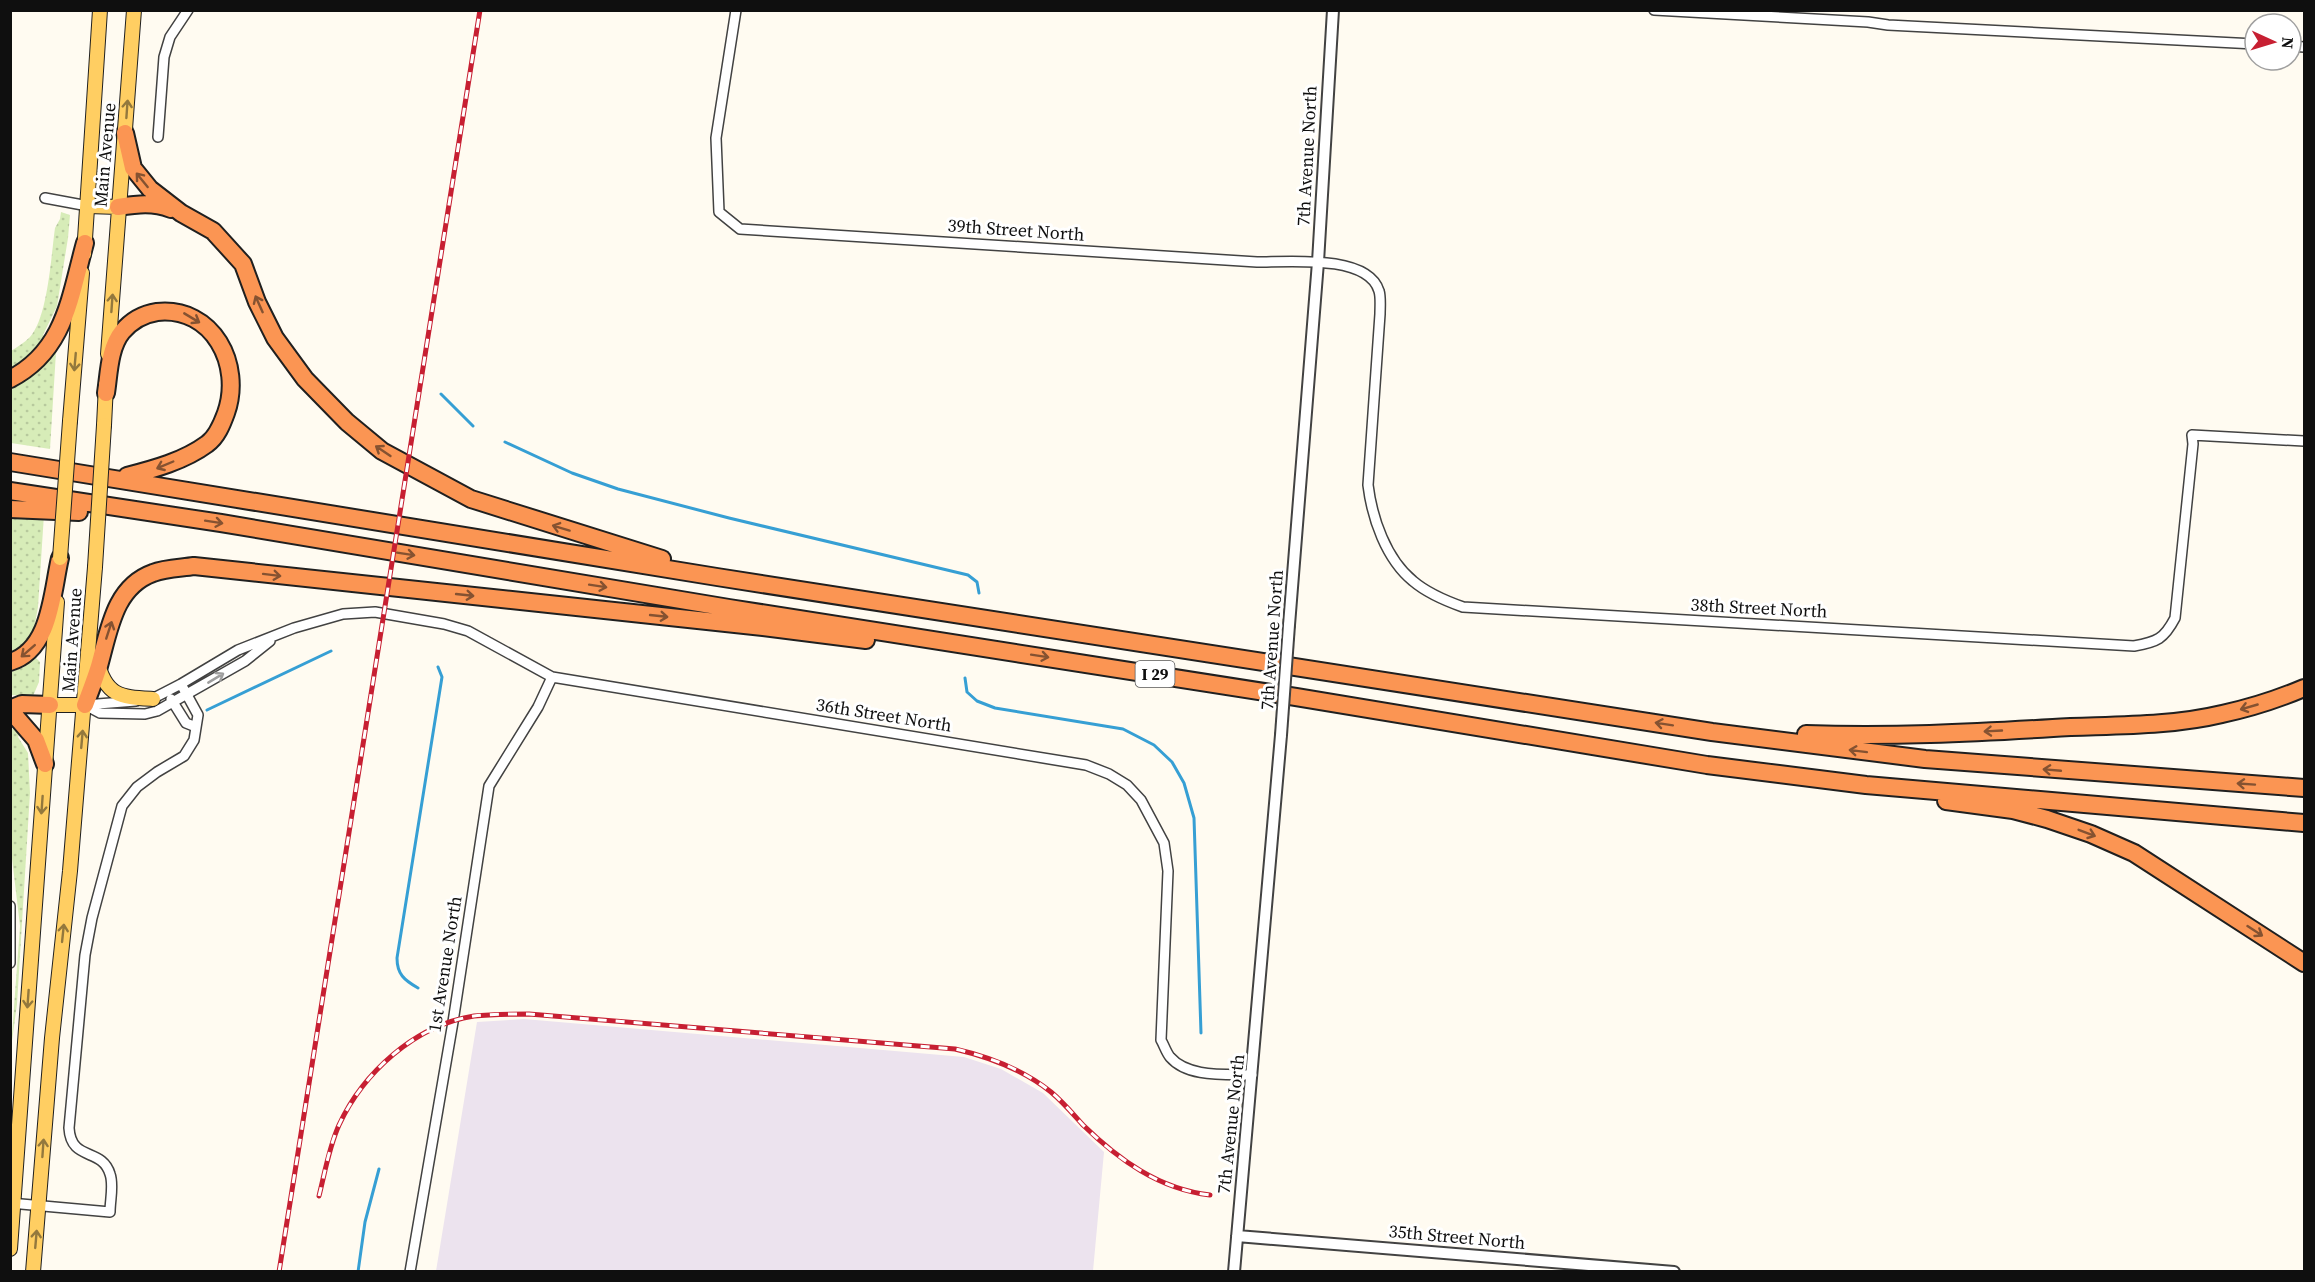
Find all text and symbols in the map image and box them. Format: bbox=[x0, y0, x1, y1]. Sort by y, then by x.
north arrow bbox=[2243, 12, 2303, 72]
text: N bbox=[2277, 36, 2299, 50]
street label: 7th Avenue North bbox=[1290, 85, 1323, 227]
one-way arrow bbox=[121, 99, 132, 119]
street label: Main Avenue bbox=[87, 102, 122, 208]
one-way arrow bbox=[135, 173, 149, 188]
street label: 39th Street North bbox=[947, 212, 1085, 247]
one-way arrow bbox=[107, 294, 118, 314]
one-way arrow bbox=[252, 295, 263, 313]
one-way arrow bbox=[183, 313, 200, 325]
one-way arrow bbox=[69, 352, 80, 372]
one-way arrow bbox=[375, 445, 392, 457]
one-way arrow bbox=[156, 460, 174, 471]
one-way arrow bbox=[203, 517, 223, 528]
one-way arrow bbox=[552, 521, 571, 532]
one-way arrow bbox=[396, 549, 415, 560]
street label: 7th Avenue North bbox=[1254, 569, 1289, 711]
one-way arrow bbox=[261, 570, 281, 581]
one-way arrow bbox=[588, 580, 608, 591]
street label: Main Avenue bbox=[55, 587, 88, 693]
one-way arrow bbox=[455, 590, 475, 601]
street label: 38th Street North bbox=[1690, 591, 1828, 624]
one-way arrow bbox=[649, 611, 669, 622]
one-way arrow bbox=[104, 621, 115, 640]
one-way arrow bbox=[21, 644, 36, 658]
one-way arrow bbox=[1029, 651, 1049, 662]
road number: I 29 bbox=[1136, 661, 1174, 687]
one-way arrow bbox=[207, 672, 224, 684]
street label: 36th Street North bbox=[814, 691, 954, 738]
one-way arrow bbox=[2240, 701, 2259, 713]
one-way arrow bbox=[1655, 719, 1675, 730]
one-way arrow bbox=[1983, 726, 2003, 737]
one-way arrow bbox=[77, 730, 88, 749]
one-way arrow bbox=[1848, 745, 1868, 756]
one-way arrow bbox=[2042, 764, 2062, 775]
one-way arrow bbox=[2237, 778, 2257, 789]
one-way arrow bbox=[36, 794, 47, 814]
one-way arrow bbox=[2077, 828, 2096, 839]
street label: 1st Avenue North bbox=[421, 894, 468, 1034]
one-way arrow bbox=[58, 924, 69, 944]
one-way arrow bbox=[2246, 926, 2263, 938]
one-way arrow bbox=[23, 989, 34, 1009]
street label: 7th Avenue North bbox=[1211, 1053, 1250, 1195]
one-way arrow bbox=[38, 1139, 49, 1159]
street label: 35th Street North bbox=[1388, 1218, 1527, 1255]
one-way arrow bbox=[31, 1230, 42, 1249]

